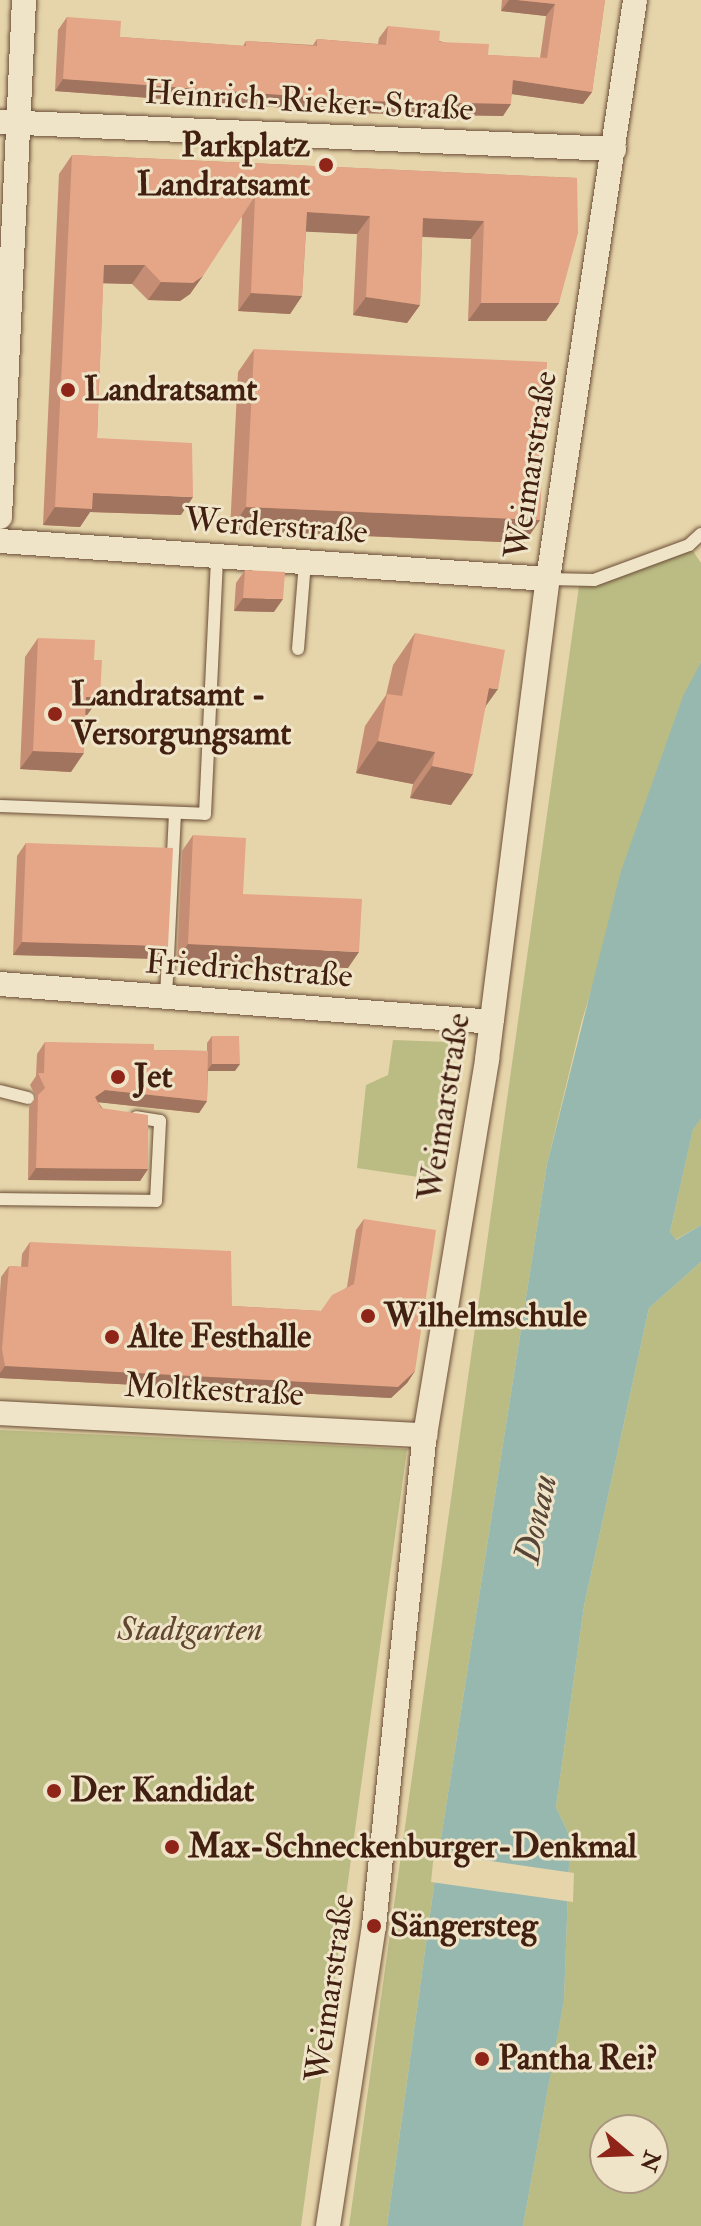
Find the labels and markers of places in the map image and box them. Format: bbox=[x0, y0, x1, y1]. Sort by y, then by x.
place label: Parkplatz Landratsamt bbox=[137, 125, 310, 204]
marker: Parkplatz Landratsamt bbox=[317, 156, 335, 174]
place label: Landratsamt bbox=[84, 370, 257, 410]
marker: Landratsamt bbox=[59, 381, 77, 399]
place label: Landratsamt - Versorgungsamt bbox=[71, 674, 291, 754]
marker: Landratsamt - Versorgungsamt bbox=[46, 705, 64, 723]
place label: Jet bbox=[134, 1057, 172, 1097]
marker: Jet bbox=[109, 1068, 127, 1086]
place label: Wilhelmschule bbox=[384, 1296, 587, 1336]
marker: Wilhelmschule bbox=[359, 1307, 377, 1325]
place label: Alte Festhalle bbox=[128, 1317, 311, 1357]
marker: Alte Festhalle bbox=[103, 1328, 121, 1346]
place label: Der Kandidat bbox=[70, 1771, 254, 1811]
marker: Der Kandidat bbox=[45, 1782, 63, 1800]
place label: Max-Schneckenburger-Denkmal bbox=[188, 1827, 637, 1867]
marker: Max-Schneckenburger-Denkmal bbox=[163, 1838, 181, 1856]
place label: Sängersteg bbox=[390, 1906, 538, 1946]
marker: Sängersteg bbox=[365, 1917, 383, 1935]
place label: Pantha Rei? bbox=[498, 2039, 657, 2079]
marker: Pantha Rei? bbox=[473, 2050, 491, 2068]

